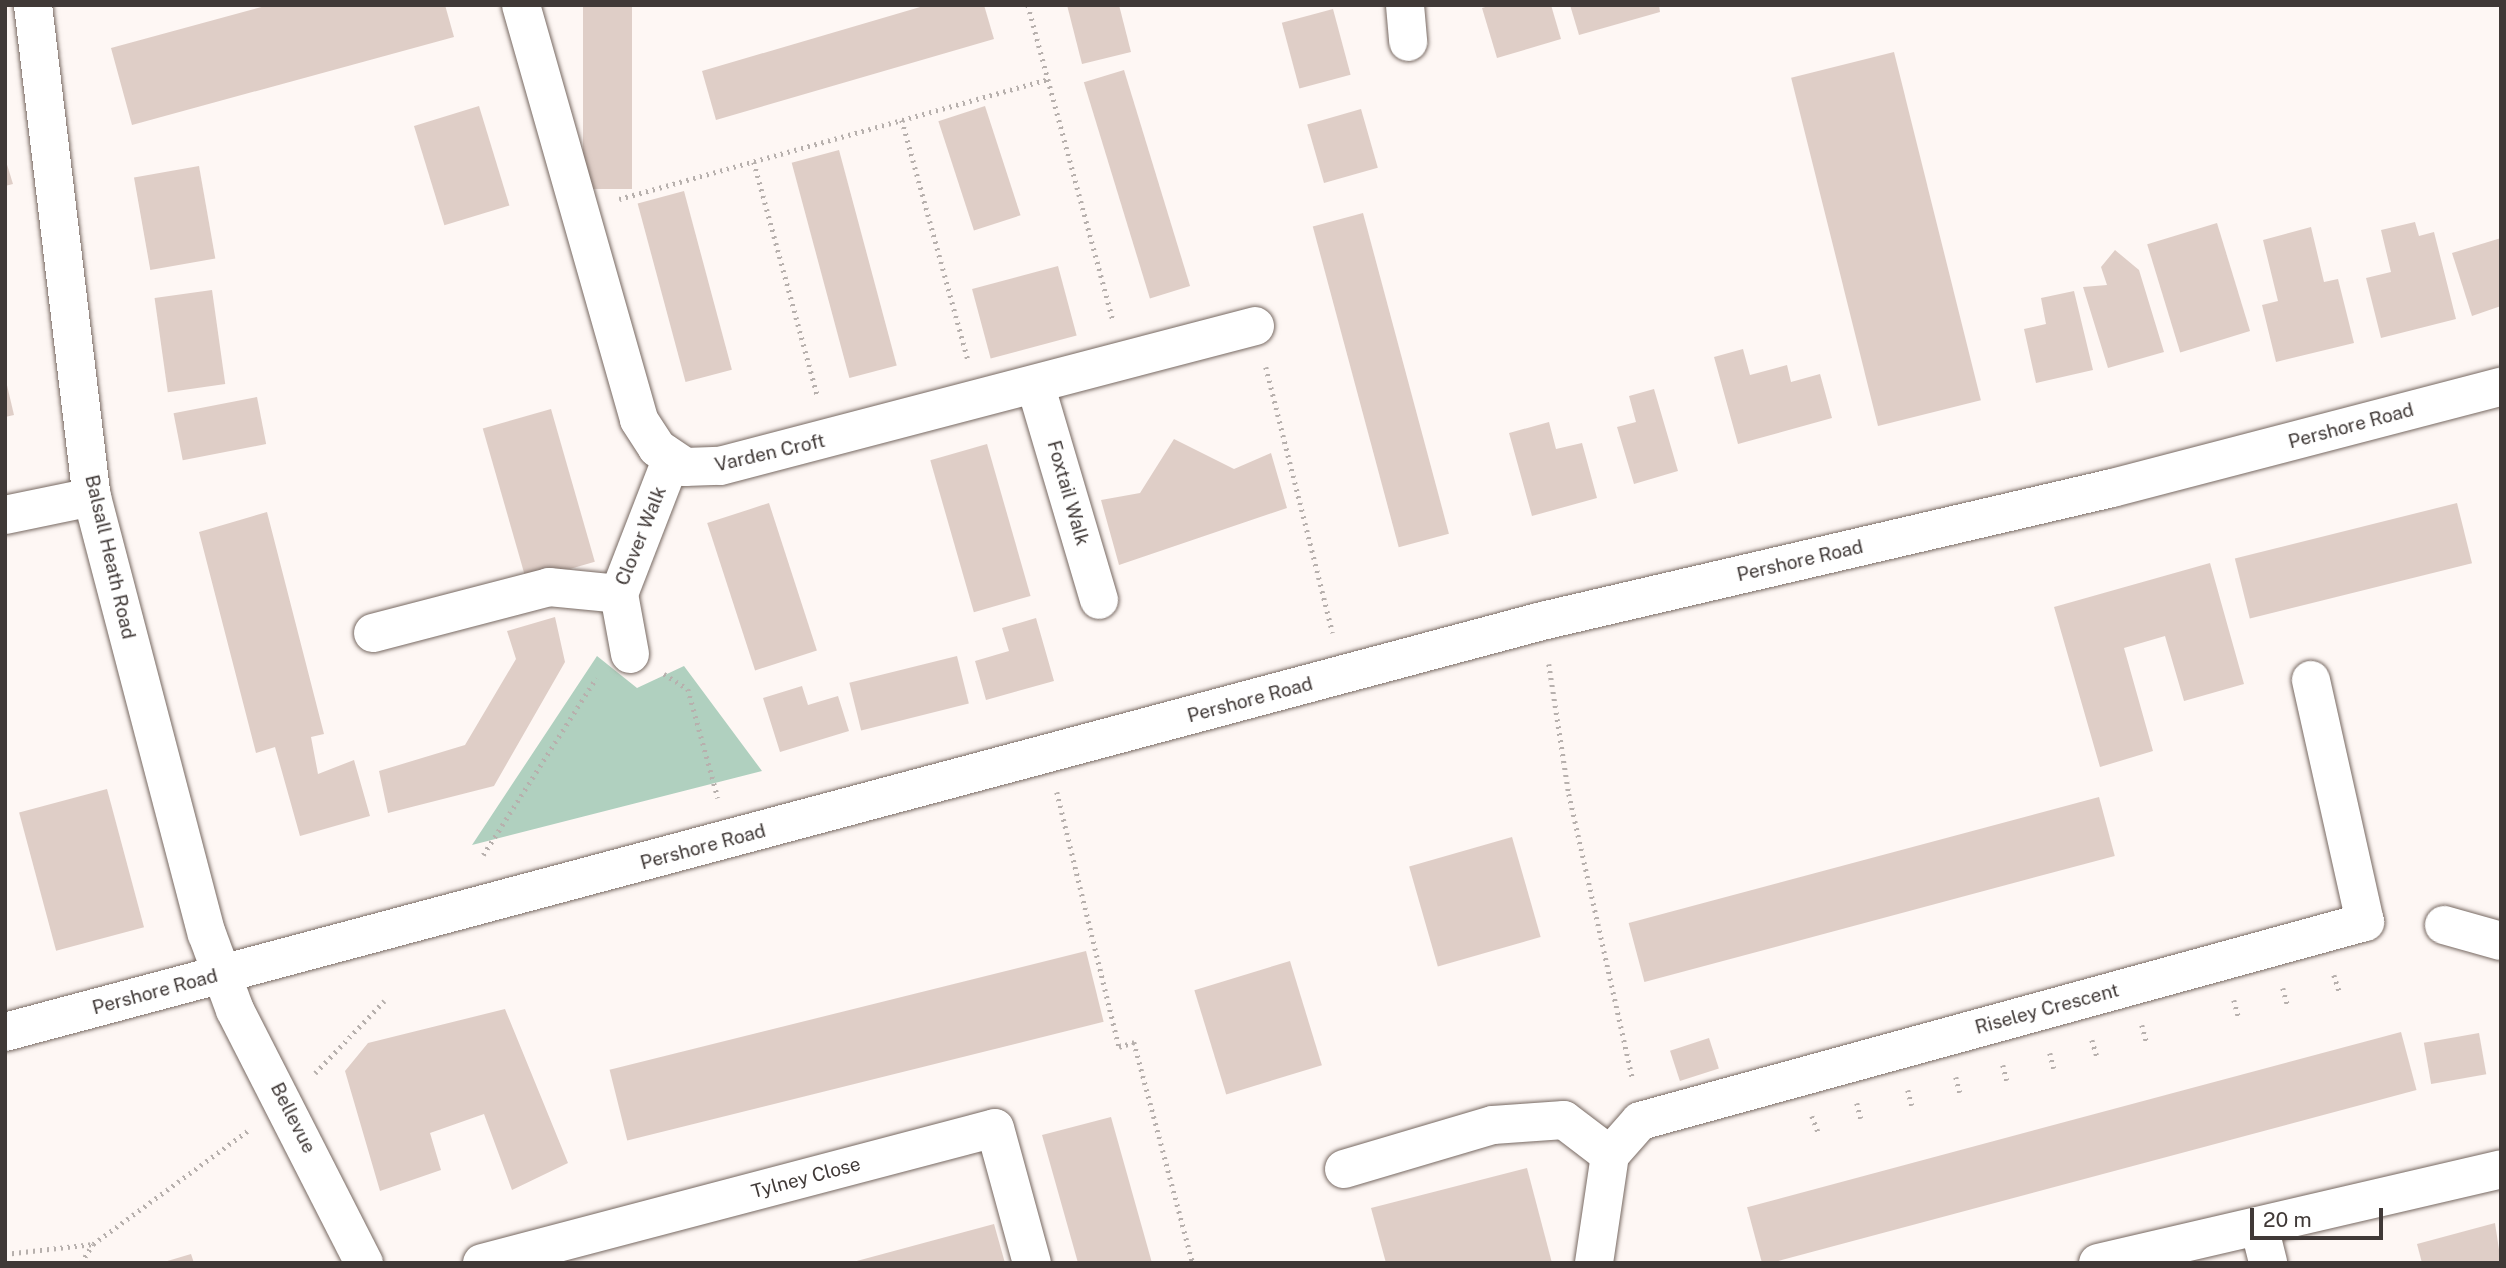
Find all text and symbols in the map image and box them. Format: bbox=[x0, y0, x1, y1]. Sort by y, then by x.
street label: Pershore Road bbox=[2286, 398, 2416, 454]
street label: Varden Croft bbox=[713, 429, 827, 477]
street label: Foxtail Walk bbox=[1042, 438, 1094, 548]
street label: Balsall Heath Road bbox=[80, 473, 140, 641]
street label: Clover Walk bbox=[611, 483, 671, 589]
street label: Pershore Road bbox=[1735, 535, 1865, 587]
street label: Pershore Road bbox=[1185, 672, 1315, 728]
street label: Pershore Road bbox=[638, 819, 768, 875]
street label: Pershore Road bbox=[90, 964, 220, 1020]
street label: Riseley Crescent bbox=[1973, 979, 2121, 1039]
street label: Bellevue bbox=[266, 1079, 320, 1157]
street label: Tylney Close bbox=[749, 1152, 863, 1204]
scale bar bbox=[2254, 1194, 2387, 1238]
text: 20 m bbox=[2263, 1207, 2312, 1232]

